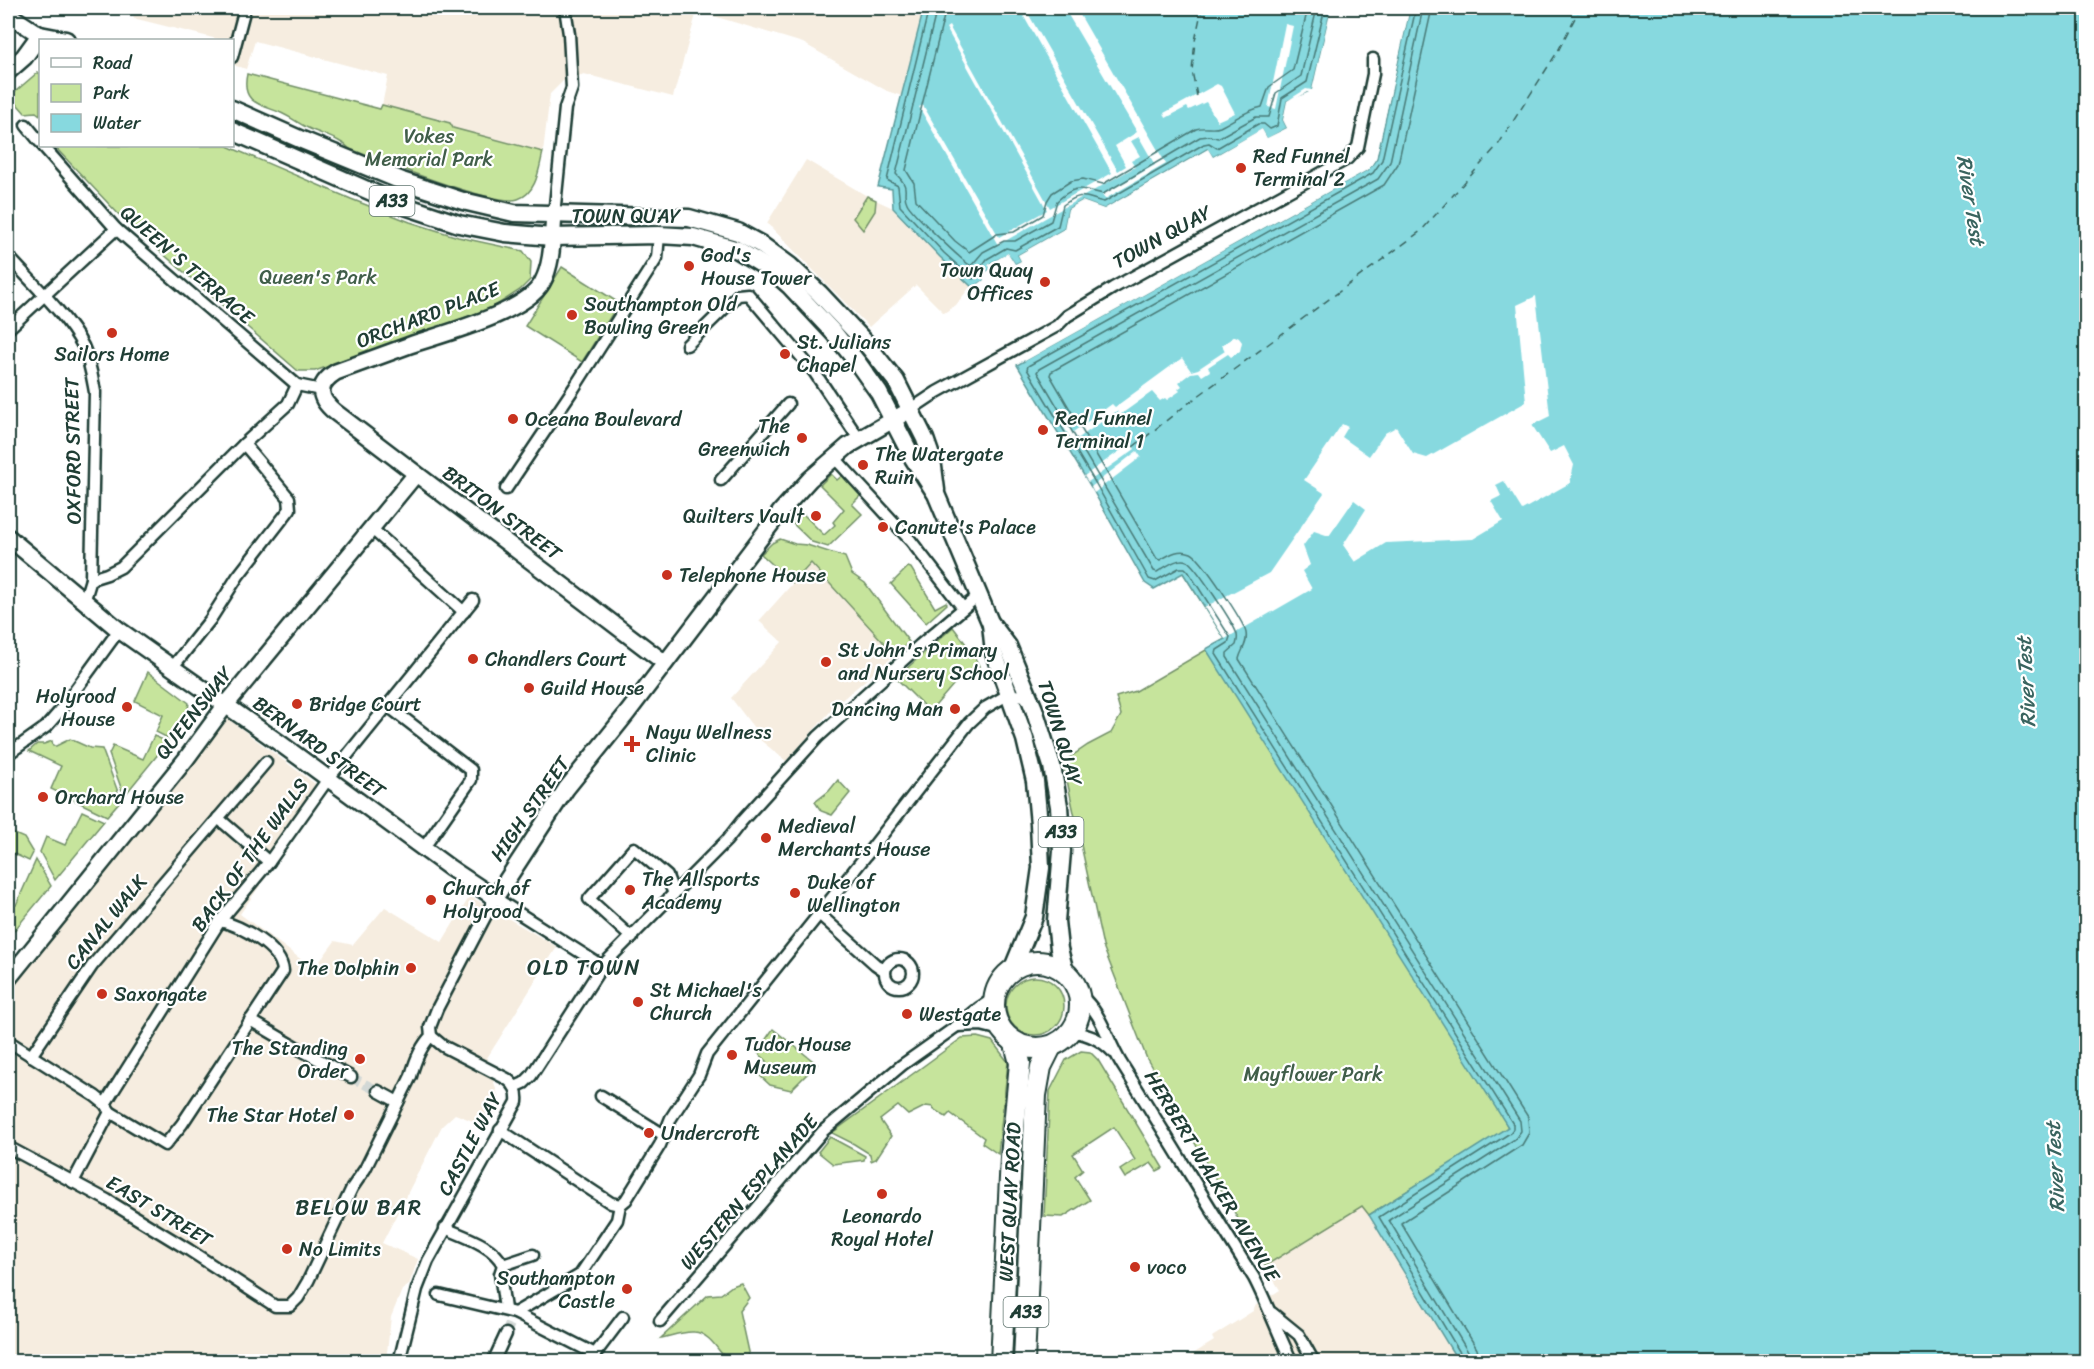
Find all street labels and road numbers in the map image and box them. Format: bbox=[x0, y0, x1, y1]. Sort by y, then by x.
road number: A33 bbox=[370, 186, 414, 216]
street label: TOWN QUAY bbox=[1106, 195, 1219, 279]
street label: QUEEN'S TERRACE bbox=[112, 196, 264, 335]
street label: TOWN QUAY bbox=[571, 199, 681, 234]
street label: ORCHARD PLACE bbox=[351, 271, 507, 358]
street label: OXFORD STREET bbox=[54, 376, 92, 525]
street label: BRITON STREET bbox=[435, 456, 570, 571]
street label: QUEENSWAY bbox=[146, 658, 243, 768]
street label: TOWN QUAY bbox=[1027, 676, 1093, 791]
street label: BERNARD STREET bbox=[245, 687, 394, 808]
street label: HIGH STREET bbox=[481, 747, 580, 869]
street label: BACK OF THE WALLS bbox=[182, 770, 318, 940]
road number: A33 bbox=[1038, 817, 1084, 847]
street label: CANAL WALK bbox=[56, 866, 156, 978]
street label: HERBERT WALKER AVENUE bbox=[1135, 1063, 1290, 1290]
street label: CASTLE WAY bbox=[428, 1085, 512, 1202]
street label: WESTERN ESPLANADE bbox=[671, 1104, 828, 1278]
street label: WEST QUAY ROAD bbox=[988, 1121, 1032, 1283]
street label: EAST STREET bbox=[99, 1165, 220, 1257]
road number: A33 bbox=[1004, 1297, 1048, 1327]

